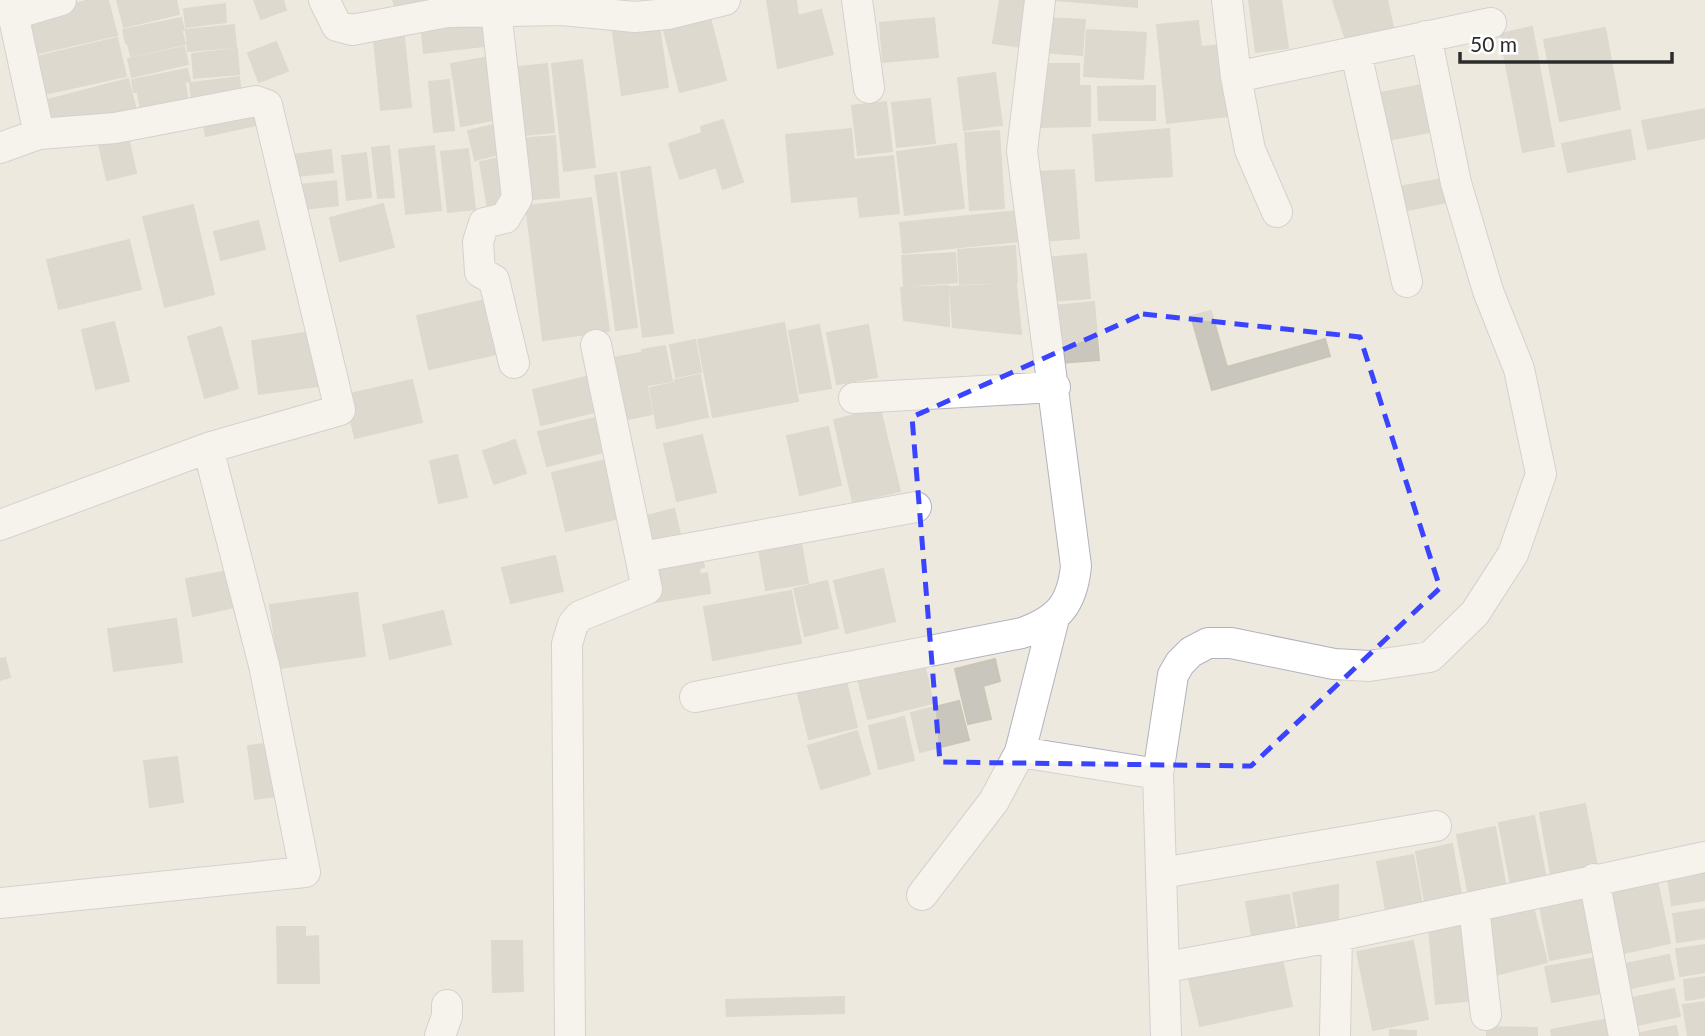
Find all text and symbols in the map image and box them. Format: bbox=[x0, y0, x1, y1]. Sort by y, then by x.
scale bar bbox=[1460, 21, 1672, 65]
text: 50 m bbox=[1470, 31, 1517, 56]

